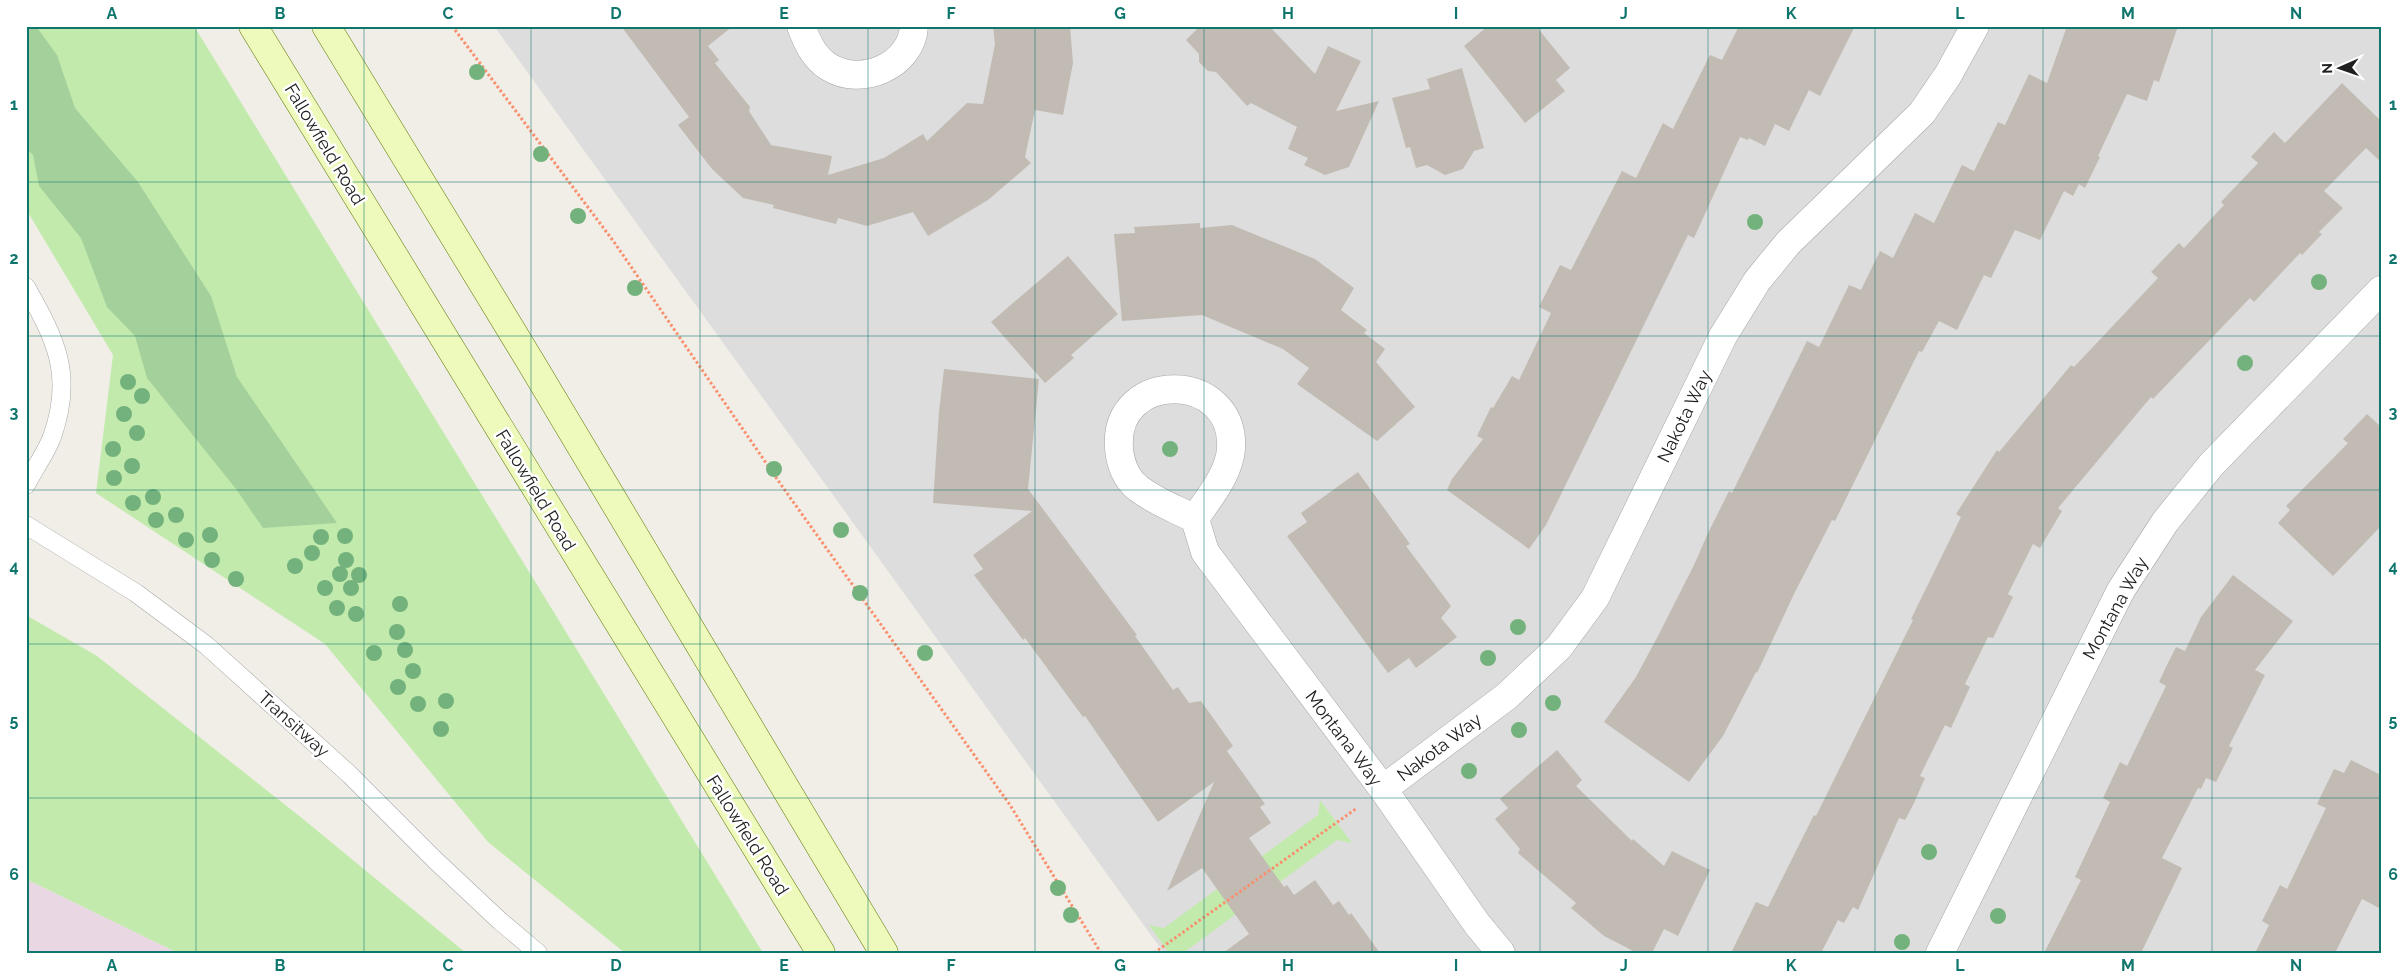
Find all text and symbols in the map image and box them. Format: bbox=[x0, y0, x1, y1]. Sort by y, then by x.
text: A bbox=[107, 4, 118, 23]
text: B bbox=[275, 4, 286, 23]
text: C bbox=[443, 4, 454, 23]
text: D bbox=[610, 4, 622, 23]
text: E bbox=[779, 4, 789, 23]
text: F bbox=[946, 4, 956, 23]
text: G bbox=[1114, 4, 1126, 23]
text: H bbox=[1282, 4, 1294, 23]
text: I bbox=[1454, 4, 1458, 23]
text: J bbox=[1620, 4, 1628, 23]
text: K bbox=[1786, 4, 1797, 23]
text: L bbox=[1955, 4, 1965, 23]
text: M bbox=[2121, 4, 2135, 23]
text: N bbox=[2290, 4, 2302, 23]
north arrow bbox=[2314, 42, 2364, 92]
text: N bbox=[2319, 63, 2335, 74]
street label: Fallowfield Road bbox=[281, 80, 369, 208]
text: 1 bbox=[10, 95, 18, 114]
text: 1 bbox=[2389, 95, 2397, 114]
text: 2 bbox=[9, 249, 19, 268]
text: 2 bbox=[2388, 249, 2398, 268]
street label: Nakota Way bbox=[1653, 366, 1716, 466]
text: 3 bbox=[10, 403, 19, 422]
text: 3 bbox=[2389, 403, 2398, 422]
street label: Fallowfield Road bbox=[492, 426, 580, 554]
street label: Montana Way bbox=[2078, 553, 2152, 663]
text: 4 bbox=[9, 557, 19, 576]
text: 4 bbox=[2388, 557, 2398, 576]
street label: Montana Way bbox=[1301, 686, 1387, 790]
street label: Transitway bbox=[254, 687, 334, 761]
street label: Nakota Way bbox=[1393, 708, 1486, 786]
text: 5 bbox=[10, 711, 19, 730]
text: 5 bbox=[2389, 711, 2398, 730]
street label: Fallowfield Road bbox=[703, 771, 793, 899]
text: 6 bbox=[9, 865, 19, 884]
text: 6 bbox=[2388, 865, 2398, 884]
text: A bbox=[107, 956, 118, 975]
text: B bbox=[275, 956, 286, 975]
text: C bbox=[443, 956, 454, 975]
text: D bbox=[610, 956, 622, 975]
text: E bbox=[779, 956, 789, 975]
text: F bbox=[946, 956, 956, 975]
text: G bbox=[1114, 956, 1126, 975]
text: H bbox=[1282, 956, 1294, 975]
text: I bbox=[1454, 956, 1458, 975]
text: J bbox=[1620, 956, 1628, 975]
text: K bbox=[1786, 956, 1797, 975]
text: L bbox=[1955, 956, 1965, 975]
text: M bbox=[2121, 956, 2135, 975]
text: N bbox=[2290, 956, 2302, 975]

